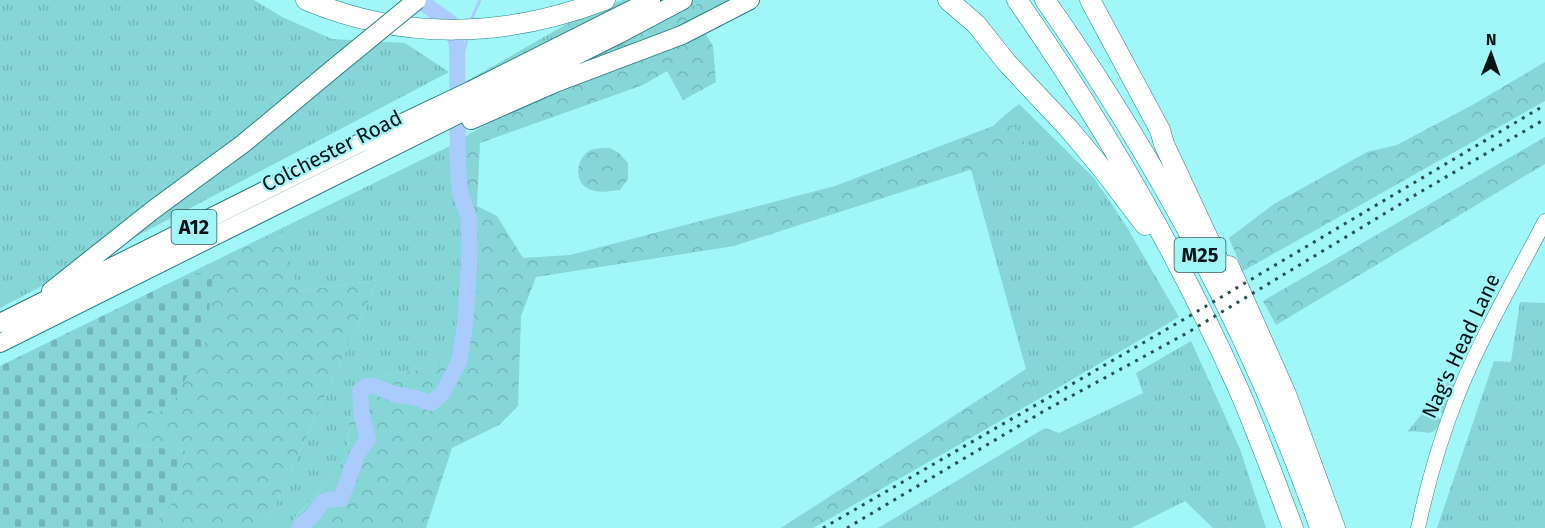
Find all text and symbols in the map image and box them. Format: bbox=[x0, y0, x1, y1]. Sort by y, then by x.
north arrow bbox=[1461, 24, 1521, 84]
text: N bbox=[1486, 30, 1497, 49]
street label: Colchester Road bbox=[257, 104, 407, 198]
road number: A12 bbox=[172, 210, 216, 244]
road number: M25 bbox=[1174, 238, 1226, 272]
street label: Nag's Head Lane bbox=[1416, 269, 1506, 423]

